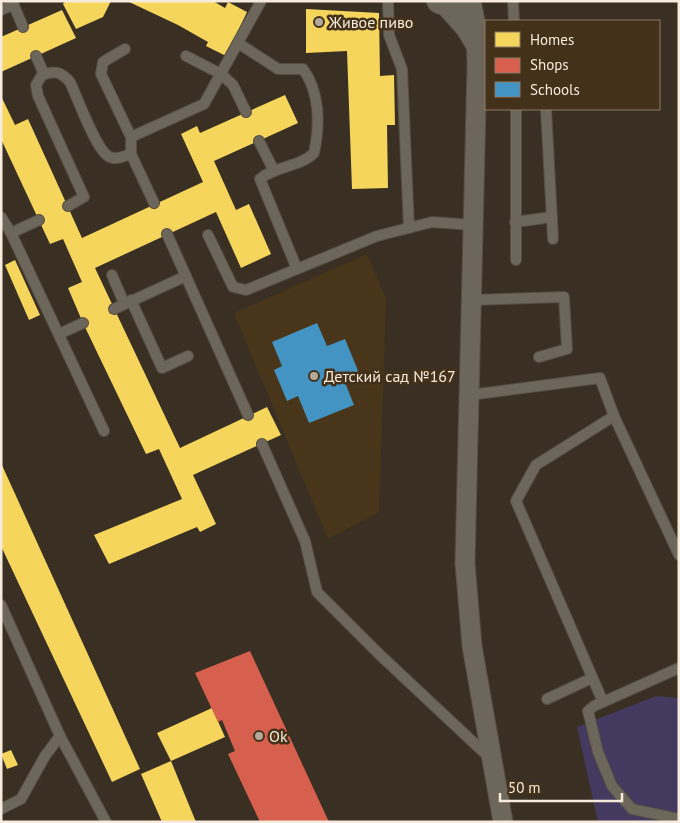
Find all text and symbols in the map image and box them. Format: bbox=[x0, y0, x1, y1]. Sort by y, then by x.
place label: Живое пиво bbox=[328, 12, 413, 32]
marker: Живое пиво bbox=[313, 16, 325, 28]
legend bbox=[485, 20, 660, 110]
text: Homes bbox=[530, 30, 574, 49]
text: Shops bbox=[530, 55, 569, 74]
text: Schools bbox=[530, 80, 580, 99]
place label: Детский сад №167 bbox=[324, 366, 456, 386]
marker: Детский сад №167 bbox=[308, 370, 320, 382]
place label: Ok bbox=[269, 726, 288, 746]
marker: Ok bbox=[253, 730, 265, 742]
scale bar bbox=[500, 770, 622, 802]
text: 50 m bbox=[508, 778, 541, 797]

